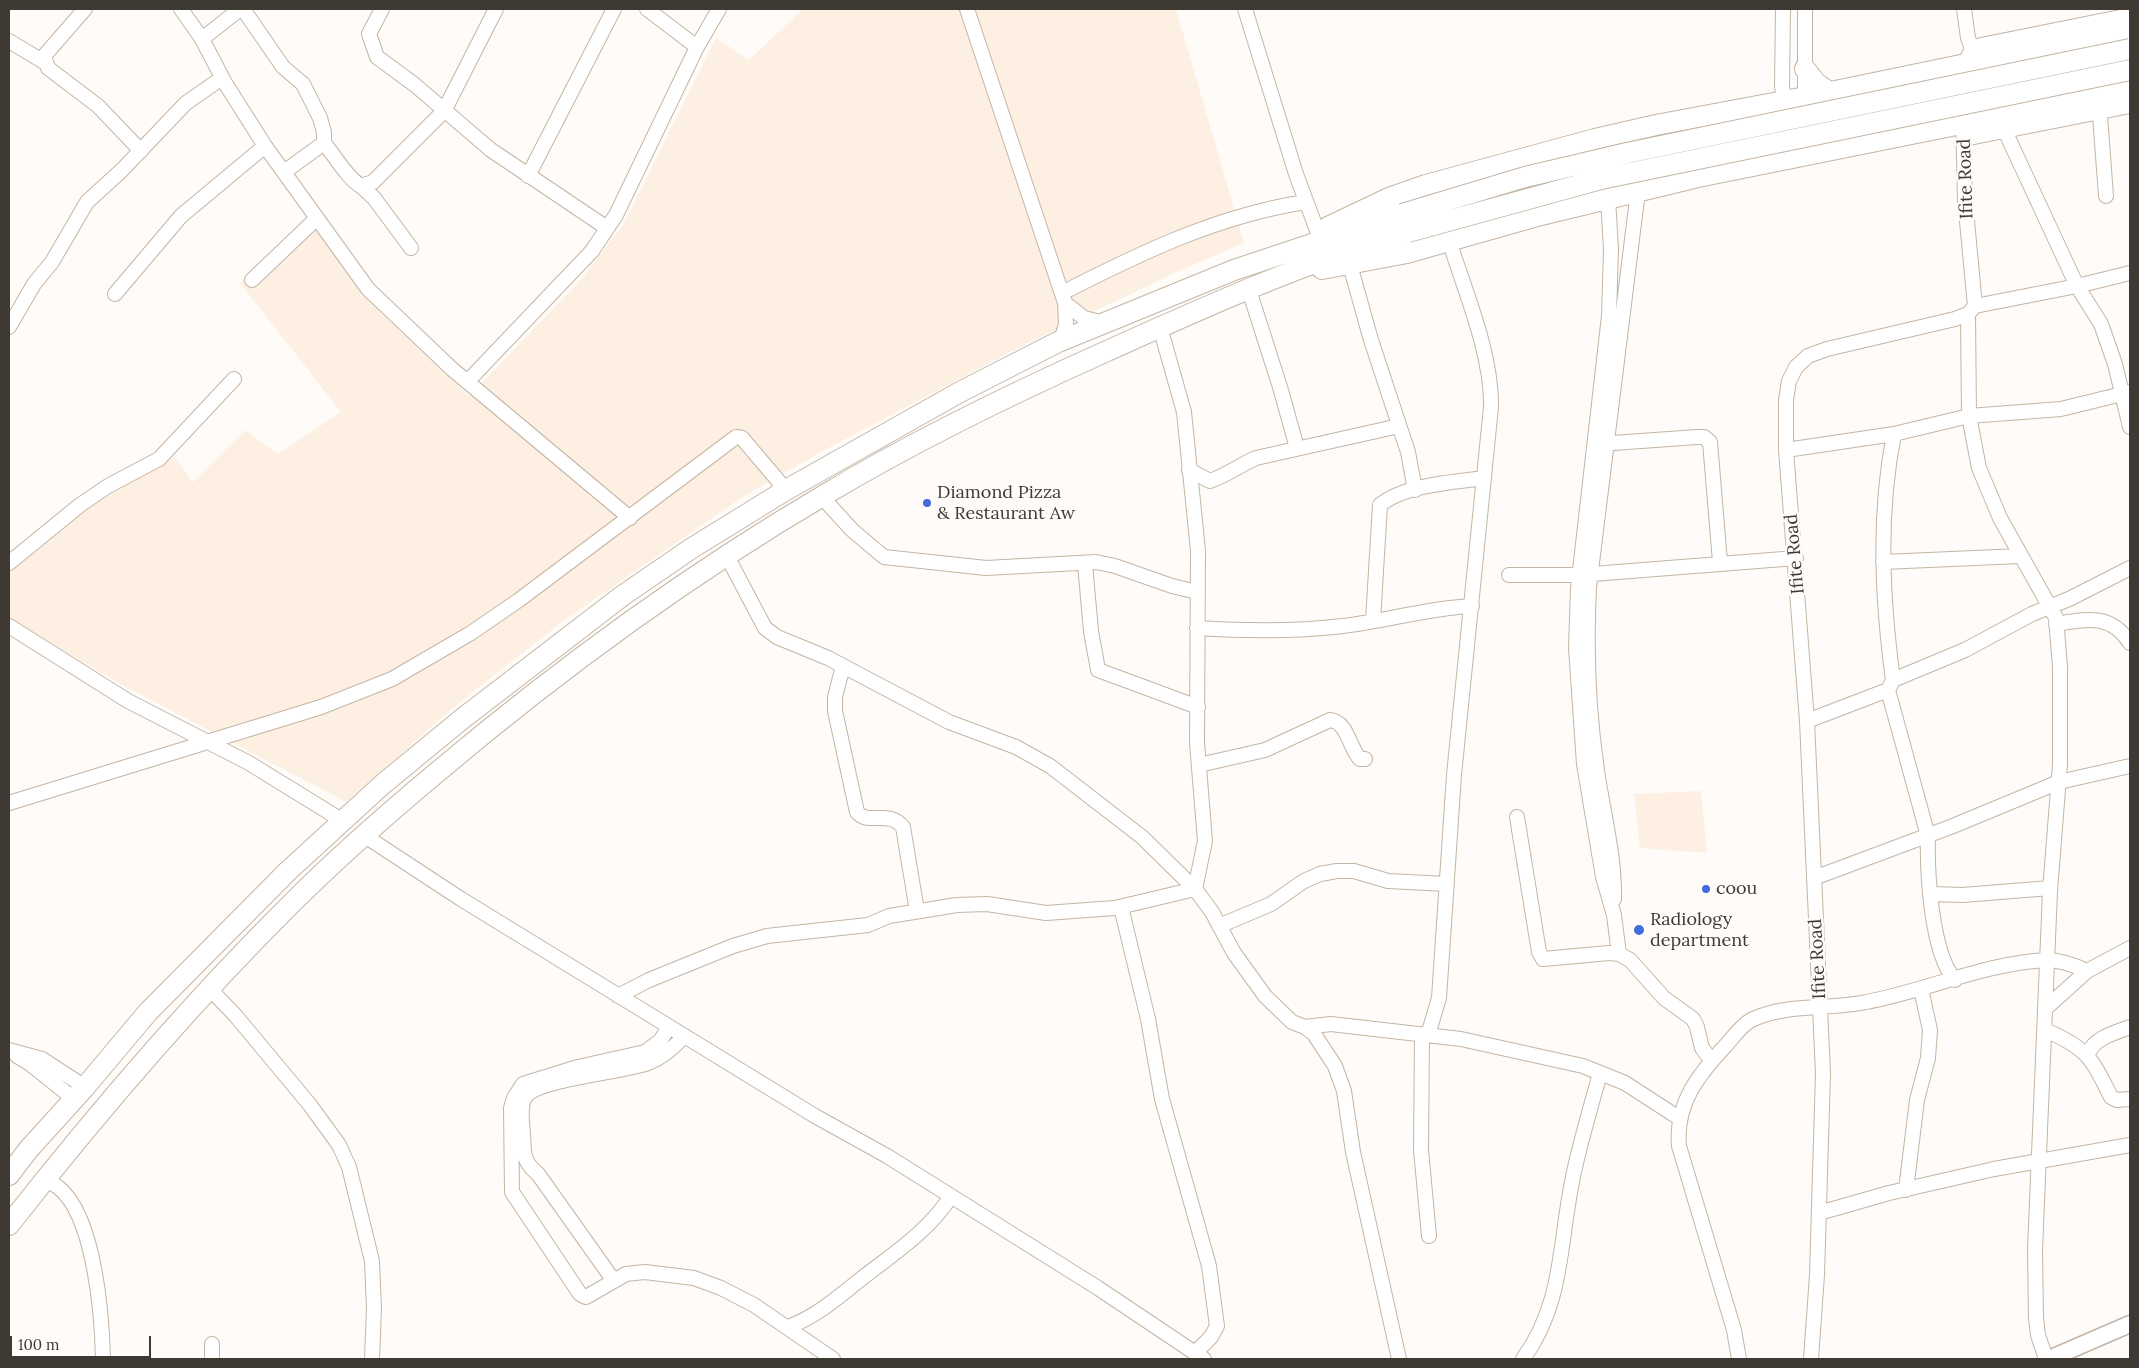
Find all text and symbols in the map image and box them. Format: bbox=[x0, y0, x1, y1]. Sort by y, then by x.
street label: Ifite Road bbox=[1954, 138, 1978, 220]
place label: Diamond Pizza & Restaurant Aw bbox=[937, 482, 1075, 524]
marker: Diamond Pizza & Restaurant Aw bbox=[921, 497, 933, 509]
street label: Ifite Road bbox=[1781, 513, 1809, 595]
place label: coou bbox=[1716, 878, 1757, 900]
marker: coou bbox=[1700, 883, 1712, 895]
place label: Radiology department bbox=[1650, 909, 1749, 952]
street label: Ifite Road bbox=[1805, 918, 1831, 1000]
marker: Radiology department bbox=[1632, 923, 1646, 937]
scale bar bbox=[12, 1326, 154, 1358]
text: 100 m bbox=[18, 1335, 59, 1354]

